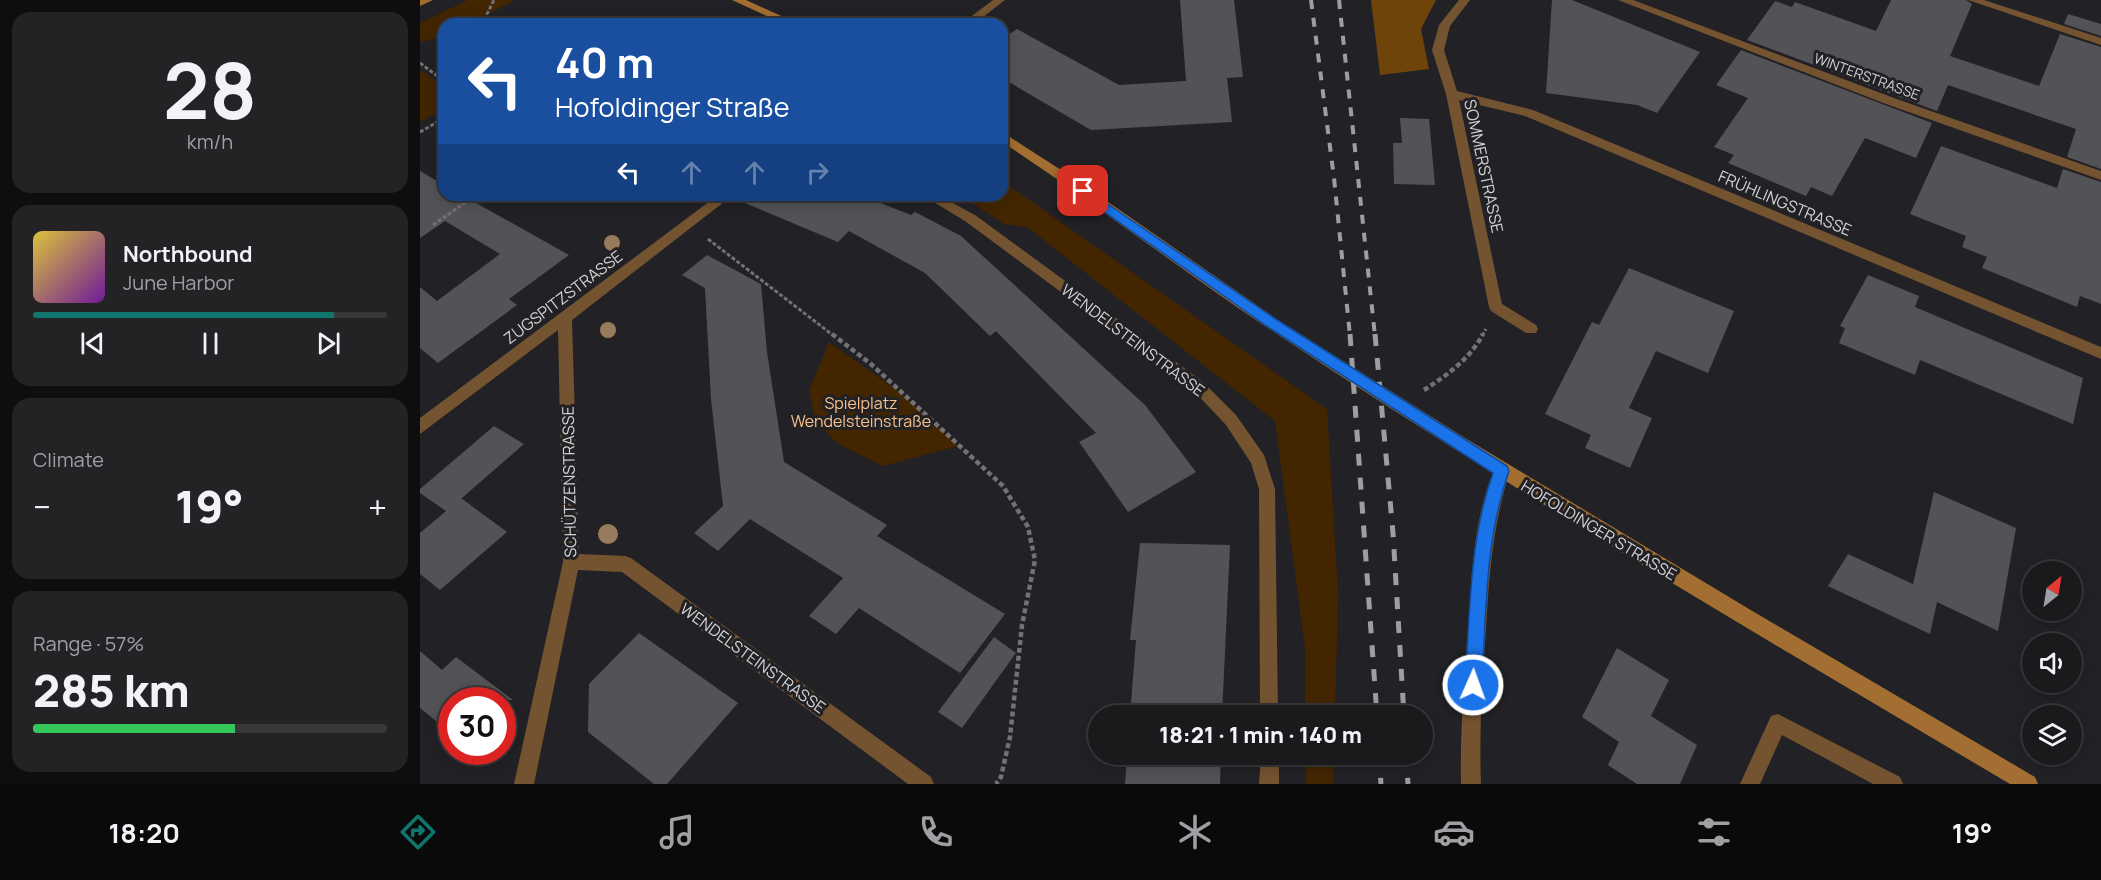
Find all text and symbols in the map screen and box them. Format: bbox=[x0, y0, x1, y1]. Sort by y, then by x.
text: 40 m bbox=[555, 33, 654, 91]
text: 28 bbox=[163, 36, 257, 142]
icon: left bbox=[456, 42, 534, 120]
street label: WINTERSTRASSE bbox=[1812, 48, 1922, 104]
text: Hofoldinger Straße bbox=[555, 88, 790, 125]
street label: SOMMERSTRASSE bbox=[1459, 97, 1509, 235]
text: km/h bbox=[187, 128, 233, 155]
icon: left bbox=[612, 156, 645, 189]
icon: ahead bbox=[675, 156, 708, 189]
icon: ahead bbox=[738, 156, 771, 189]
icon: right bbox=[801, 156, 834, 189]
pin bbox=[1057, 165, 1108, 216]
street label: FRÜHLINGSTRASSE bbox=[1715, 165, 1855, 241]
icon: arrive bbox=[1066, 174, 1099, 207]
text: Northbound bbox=[123, 239, 253, 269]
street label: ZUGSPITZSTRASSE bbox=[499, 245, 627, 349]
text: June Harbor bbox=[123, 269, 235, 296]
street label: WENDELSTEINSTRASSE bbox=[1057, 279, 1209, 401]
icon: previous bbox=[76, 327, 109, 360]
icon: pause bbox=[194, 327, 227, 360]
icon: next bbox=[312, 327, 345, 360]
park label: Spielplatz Wendelsteinstraße bbox=[791, 392, 931, 432]
street label: SCHÜTZENSTRASSE bbox=[557, 406, 581, 558]
text: Climate bbox=[33, 446, 104, 473]
text: 19° bbox=[175, 475, 244, 537]
street label: HOFOLDINGER STRASSE bbox=[1517, 475, 1681, 585]
text: − bbox=[33, 484, 51, 529]
text: + bbox=[368, 484, 387, 529]
north arrow bbox=[2022, 561, 2082, 621]
map controls bbox=[2022, 561, 2082, 765]
street label: WENDELSTEINSTRASSE bbox=[676, 598, 830, 718]
text: Range · 57% bbox=[33, 630, 144, 657]
button: sound bbox=[2022, 633, 2082, 693]
position arrow bbox=[1441, 653, 1505, 717]
text: 285 km bbox=[33, 659, 190, 721]
speed limit sign: 30 bbox=[438, 687, 516, 765]
button: layers bbox=[2022, 705, 2082, 765]
text: 18:21 · 1 min · 140 m bbox=[1159, 720, 1362, 750]
icon: directions bbox=[397, 811, 439, 853]
icon: music bbox=[656, 811, 698, 853]
icon: phone bbox=[915, 811, 957, 853]
icon: climate bbox=[1174, 811, 1216, 853]
icon: car bbox=[1433, 811, 1475, 853]
icon: filters bbox=[1693, 811, 1735, 853]
text: 18:20 bbox=[109, 814, 180, 851]
text: 19° bbox=[1952, 814, 1992, 851]

